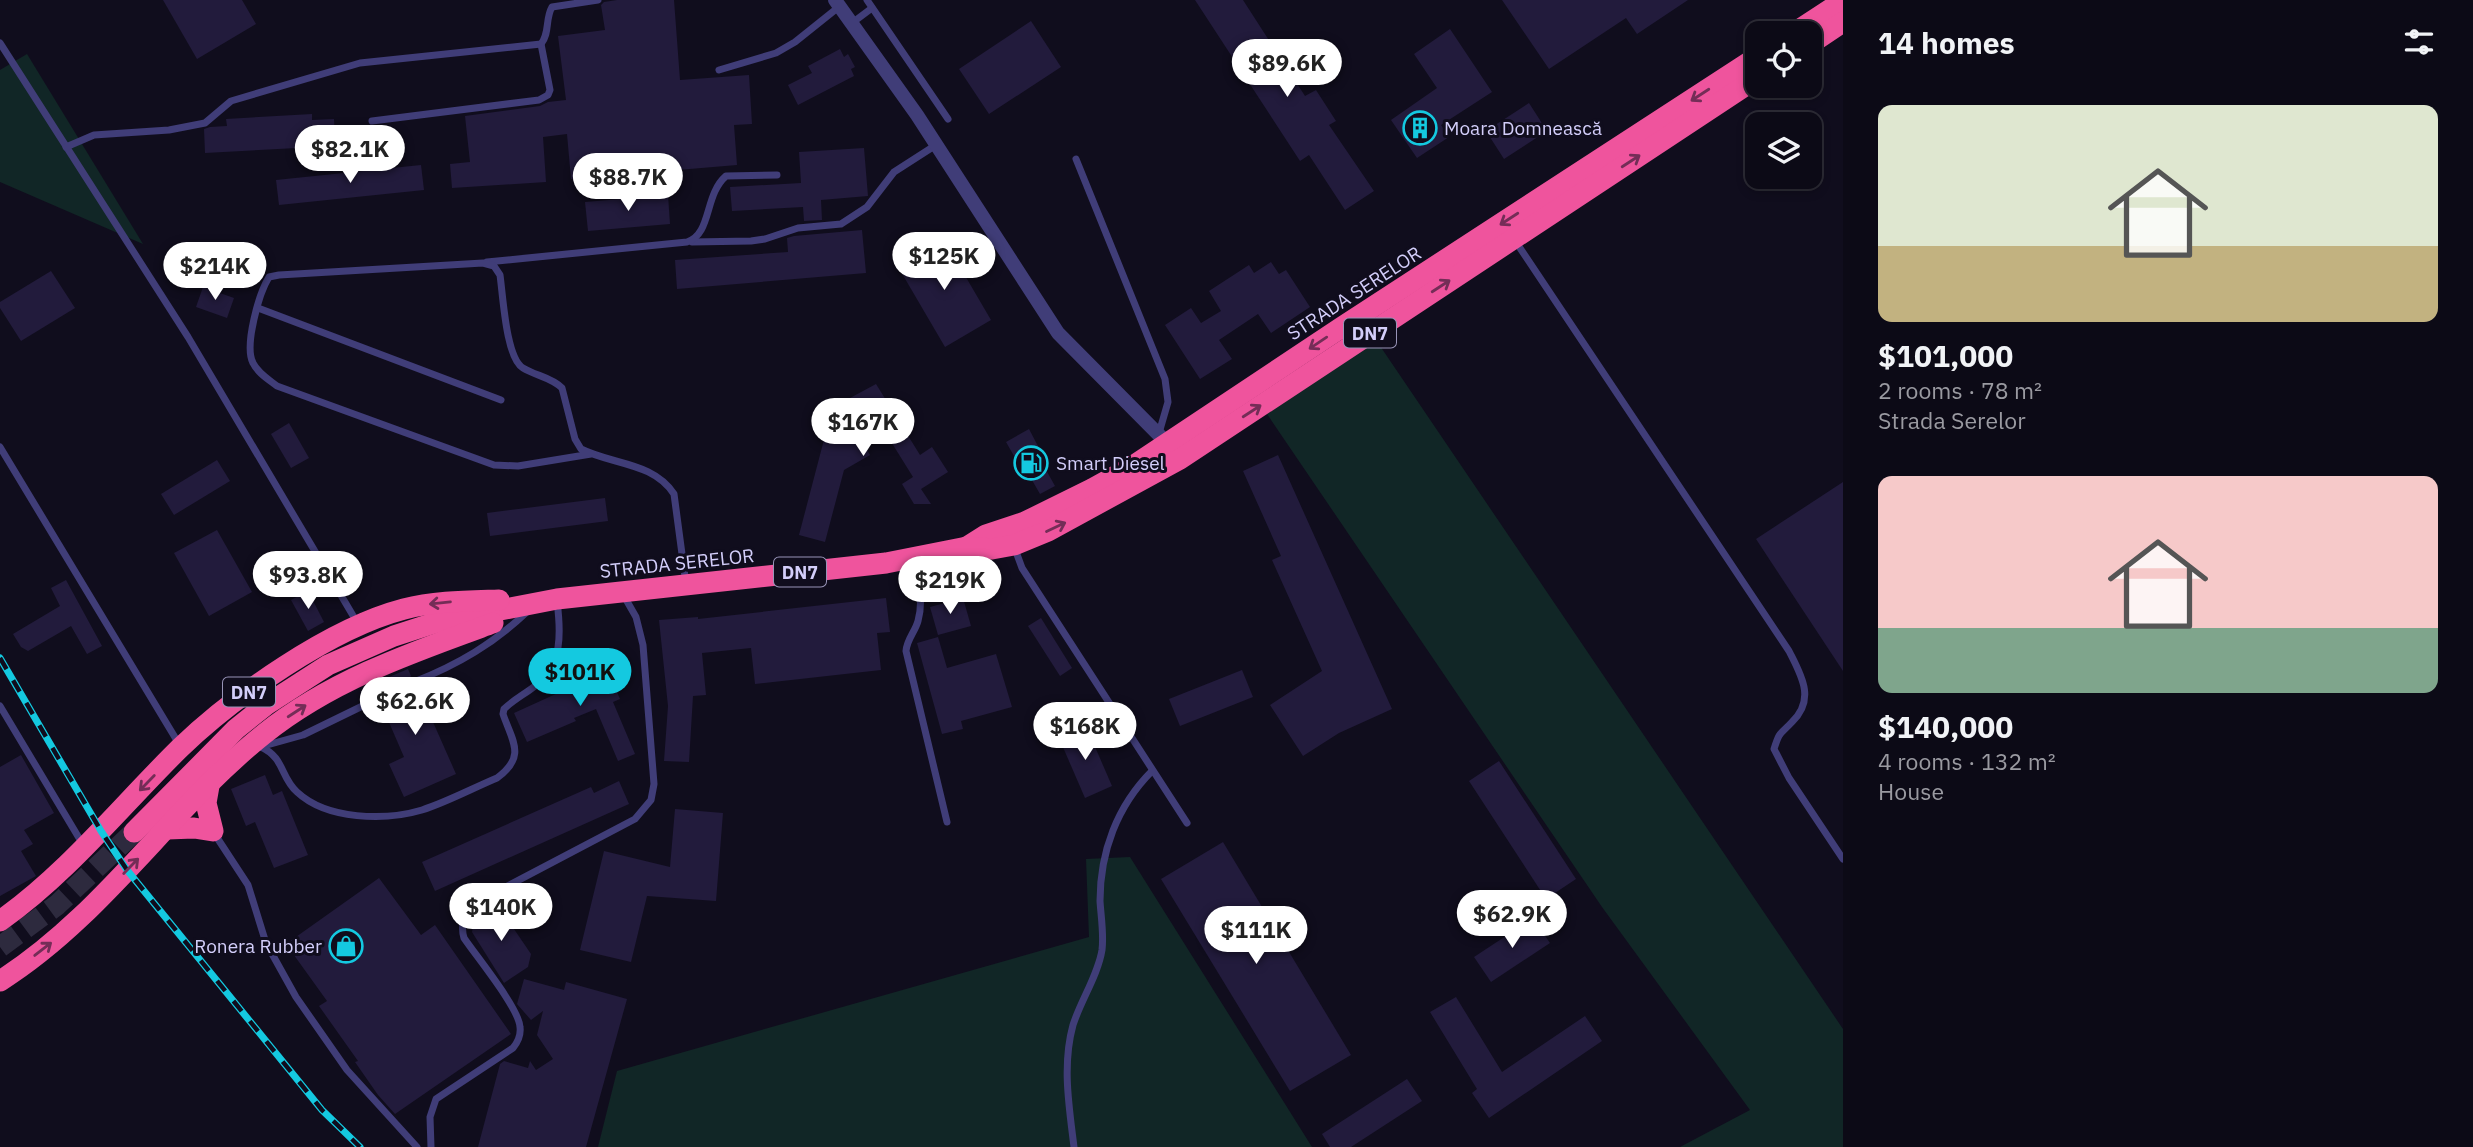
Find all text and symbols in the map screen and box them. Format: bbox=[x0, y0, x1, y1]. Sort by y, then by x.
map controls bbox=[1745, 21, 1822, 189]
button: locate bbox=[1745, 21, 1822, 98]
text: 14 homes bbox=[1878, 23, 2015, 62]
icon: filters bbox=[2400, 23, 2438, 61]
pin: $89.6K bbox=[1230, 40, 1344, 99]
text: $89.6K bbox=[1248, 47, 1326, 77]
one-way arrow bbox=[1690, 88, 1710, 102]
building icon: Moara Domnească bbox=[1401, 109, 1439, 147]
button: layers bbox=[1745, 112, 1822, 189]
place label: Moara Domnească bbox=[1444, 116, 1602, 140]
pin: $82.1K bbox=[293, 125, 407, 185]
text: $82.1K bbox=[311, 133, 389, 163]
icon: home bbox=[2095, 150, 2221, 276]
pin: $88.7K bbox=[571, 154, 685, 213]
one-way arrow bbox=[1621, 154, 1641, 168]
text: $88.7K bbox=[589, 161, 667, 191]
one-way arrow bbox=[1500, 211, 1519, 226]
pin: $125K bbox=[895, 232, 993, 292]
text: $125K bbox=[908, 240, 980, 270]
street label: STRADA SERELOR bbox=[1282, 241, 1426, 345]
pin: $214K bbox=[166, 243, 264, 302]
text: $214K bbox=[179, 250, 251, 280]
one-way arrow bbox=[1431, 279, 1451, 293]
road number: DN7 bbox=[1344, 318, 1396, 348]
one-way arrow bbox=[1309, 336, 1329, 350]
text: $101,000 bbox=[1878, 336, 2013, 375]
text: 2 rooms · 78 m² bbox=[1878, 375, 2042, 405]
pin: $167K bbox=[814, 398, 912, 458]
one-way arrow bbox=[1241, 404, 1261, 418]
text: Strada Serelor bbox=[1878, 405, 2026, 435]
text: $167K bbox=[827, 406, 899, 436]
fuel station icon: Smart Diesel bbox=[1012, 444, 1050, 482]
place label: Smart Diesel bbox=[1056, 451, 1165, 475]
one-way arrow bbox=[1045, 520, 1066, 533]
icon: home bbox=[2095, 521, 2221, 647]
street label: STRADA SERELOR bbox=[599, 543, 755, 583]
pin: $93.8K bbox=[251, 552, 365, 611]
pin: $219K bbox=[901, 556, 999, 616]
road number: DN7 bbox=[774, 558, 826, 586]
text: $93.8K bbox=[269, 559, 347, 589]
text: $219K bbox=[914, 564, 986, 594]
one-way arrow bbox=[429, 597, 452, 610]
pin: $101K bbox=[531, 648, 629, 708]
text: $101K bbox=[544, 656, 616, 686]
road number: DN7 bbox=[223, 678, 275, 706]
pin: $62.6K bbox=[358, 678, 472, 737]
text: $62.6K bbox=[376, 685, 454, 715]
pin: $168K bbox=[1036, 702, 1134, 762]
one-way arrow bbox=[287, 704, 306, 718]
text: $140,000 bbox=[1878, 707, 2013, 746]
text: $168K bbox=[1049, 710, 1121, 740]
text: 4 rooms · 132 m² bbox=[1878, 746, 2056, 776]
one-way arrow bbox=[139, 774, 156, 791]
text: House bbox=[1878, 776, 1944, 806]
one-way arrow bbox=[123, 858, 140, 875]
pin: $140K bbox=[452, 884, 550, 943]
pin: $62.9K bbox=[1455, 890, 1569, 950]
text: $140K bbox=[465, 891, 537, 921]
text: $62.9K bbox=[1473, 898, 1551, 928]
pin: $111K bbox=[1207, 906, 1305, 966]
text: $111K bbox=[1220, 914, 1292, 944]
shop icon: Ronera Rubber bbox=[327, 927, 365, 965]
place label: Ronera Rubber bbox=[194, 934, 322, 958]
one-way arrow bbox=[33, 942, 51, 957]

